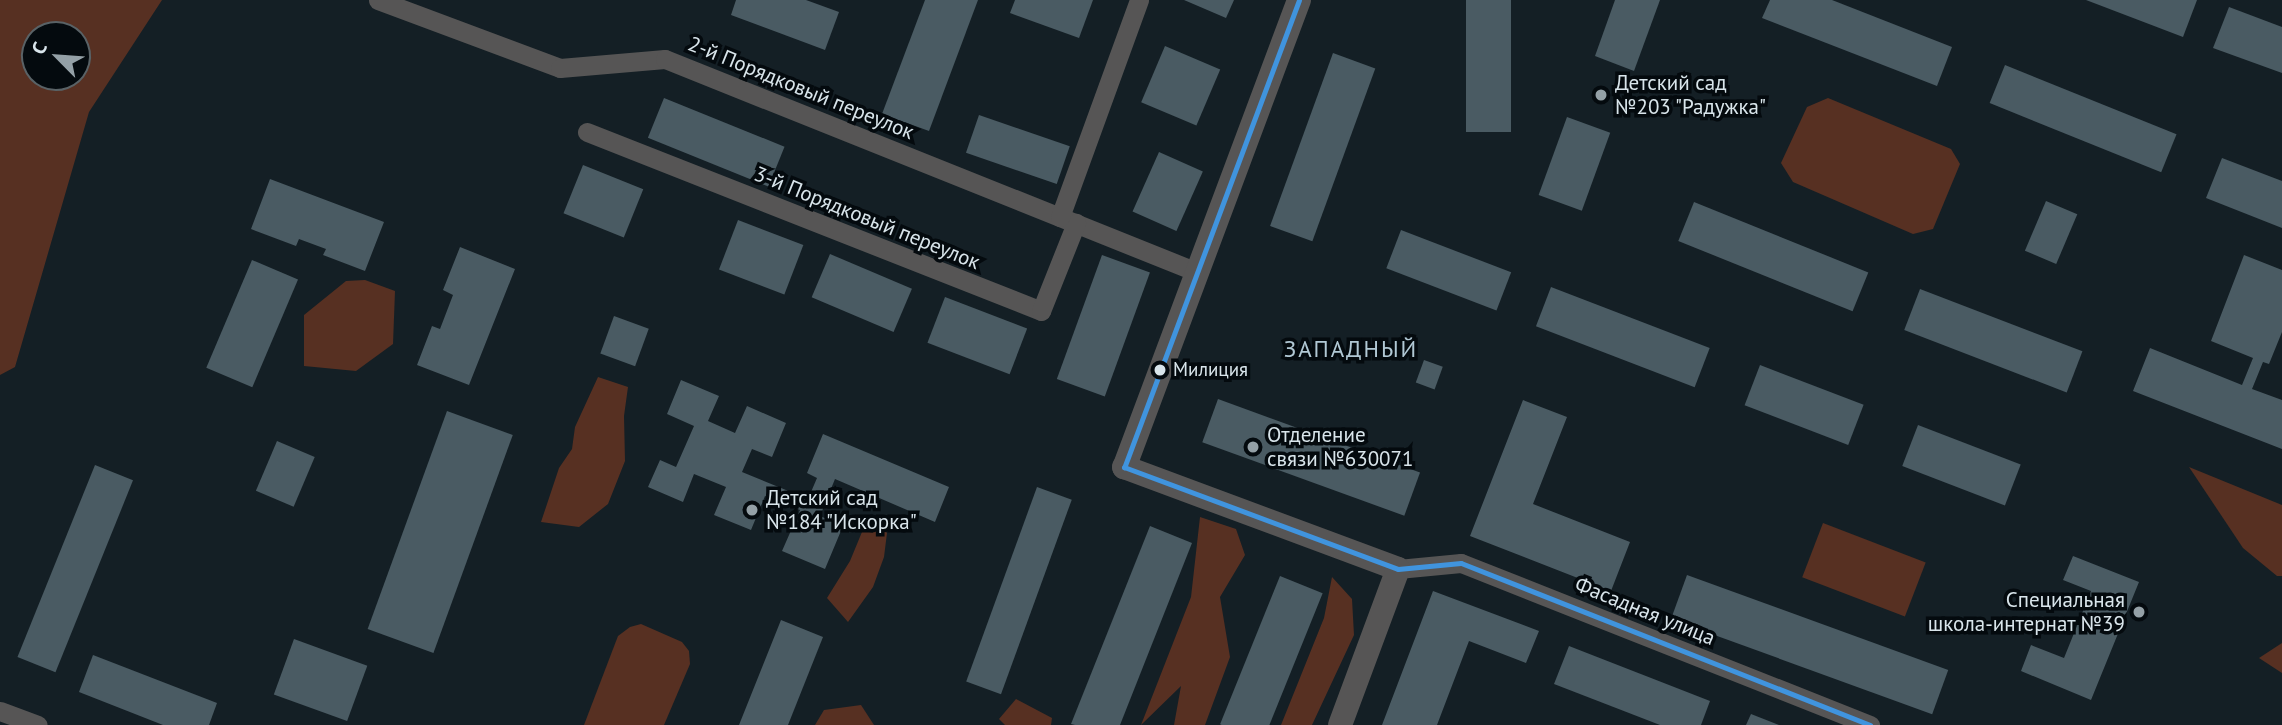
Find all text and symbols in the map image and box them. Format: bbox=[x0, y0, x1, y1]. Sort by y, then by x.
north arrow bbox=[21, 21, 91, 91]
street label: 2-й Порядковый переулок bbox=[684, 31, 918, 145]
text: С bbox=[26, 38, 52, 58]
place label: Детский сад №203 "Радужка" bbox=[1615, 70, 1767, 120]
marker: Детский сад №203 "Радужка" bbox=[1593, 87, 1609, 103]
street label: 3-й Порядковый переулок bbox=[750, 161, 984, 275]
district label: ЗАПАДНЫЙ bbox=[1285, 335, 1417, 363]
place label: Милиция bbox=[1173, 359, 1248, 381]
marker: Милиция bbox=[1153, 363, 1167, 377]
place label: Отделение связи №630071 bbox=[1267, 422, 1413, 472]
marker: Отделение связи №630071 bbox=[1245, 439, 1261, 455]
place label: Детский сад №184 "Искорка" bbox=[766, 485, 918, 535]
marker: Детский сад №184 "Искорка" bbox=[744, 502, 760, 518]
street label: Фасадная улица bbox=[1571, 571, 1719, 651]
place label: Специальная школа-интернат №39 bbox=[1927, 587, 2125, 637]
marker: Специальная школа-интернат №39 bbox=[2131, 604, 2147, 620]

